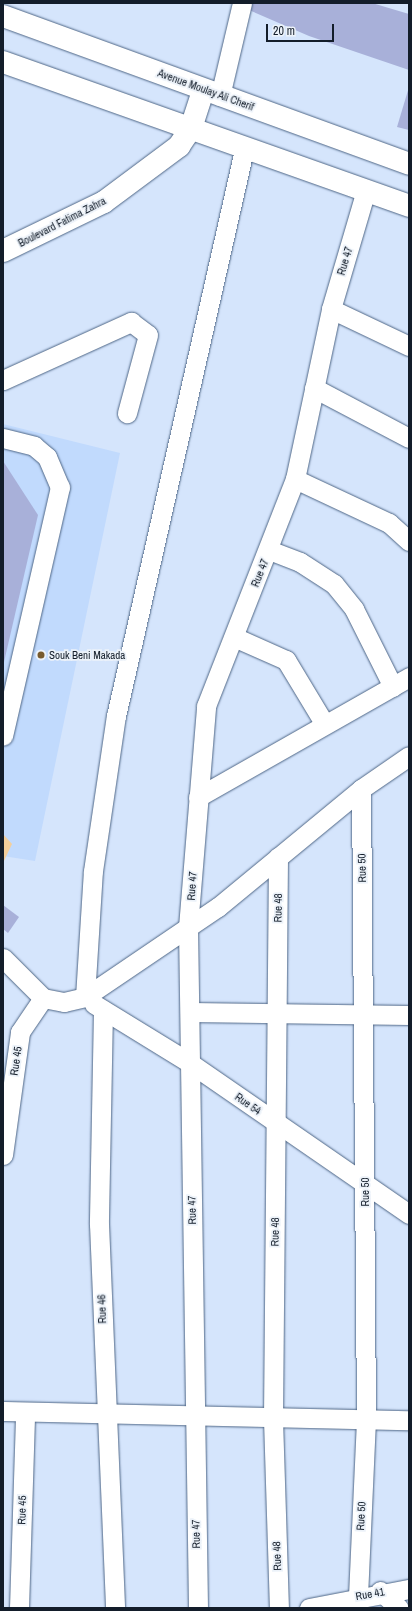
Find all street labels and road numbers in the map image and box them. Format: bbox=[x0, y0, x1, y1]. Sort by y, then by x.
street label: Avenue Moulay Ali Cherif bbox=[156, 66, 256, 114]
street label: Boulevard Fatima Zahra bbox=[16, 194, 108, 250]
street label: Rue 47 bbox=[334, 245, 356, 277]
street label: Rue 47 bbox=[248, 557, 272, 589]
street label: Rue 50 bbox=[355, 853, 369, 883]
street label: Rue 47 bbox=[184, 871, 200, 901]
street label: Rue 48 bbox=[271, 893, 285, 923]
street label: Rue 45 bbox=[7, 1046, 25, 1076]
street label: Rue 54 bbox=[232, 1090, 264, 1118]
street label: Rue 50 bbox=[358, 1177, 372, 1207]
street label: Rue 47 bbox=[185, 1195, 199, 1225]
street label: Rue 48 bbox=[268, 1217, 282, 1247]
street label: Rue 46 bbox=[95, 1294, 109, 1324]
street label: Rue 45 bbox=[15, 1495, 29, 1525]
street label: Rue 50 bbox=[354, 1501, 368, 1531]
street label: Rue 47 bbox=[189, 1519, 203, 1549]
street label: Rue 48 bbox=[270, 1541, 284, 1571]
street label: Rue 41 bbox=[355, 1585, 385, 1603]

